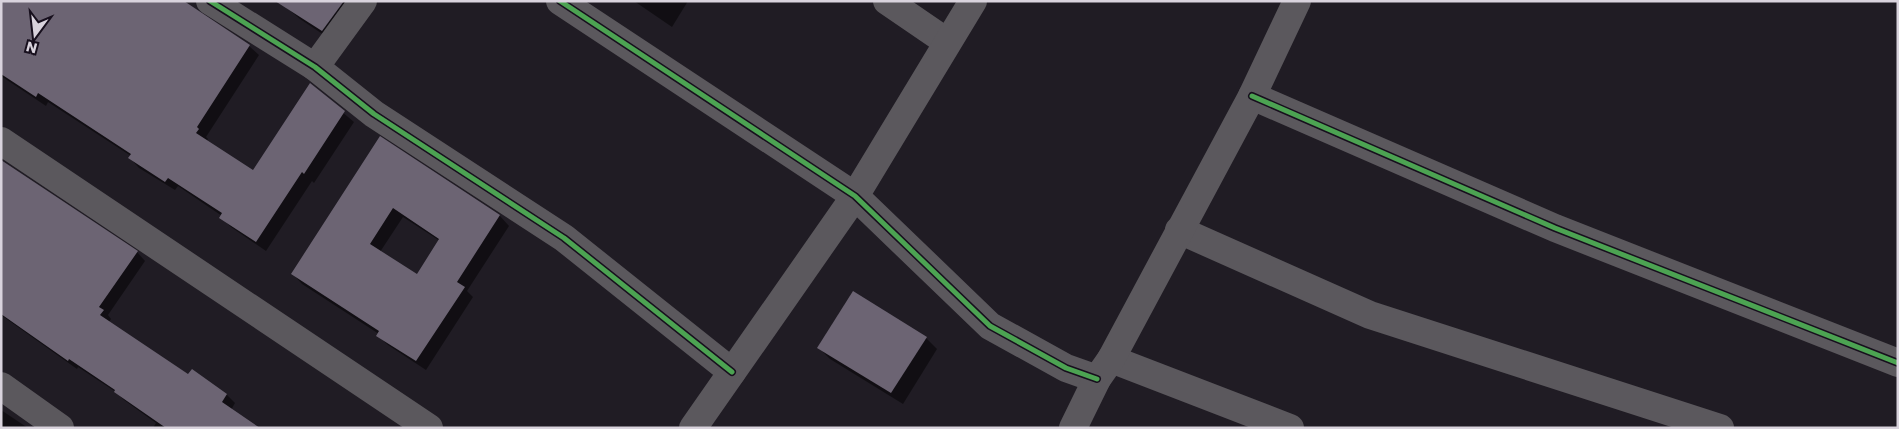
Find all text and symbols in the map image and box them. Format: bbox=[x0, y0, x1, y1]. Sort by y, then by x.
north arrow bbox=[10, 10, 60, 60]
text: N bbox=[24, 37, 39, 59]

